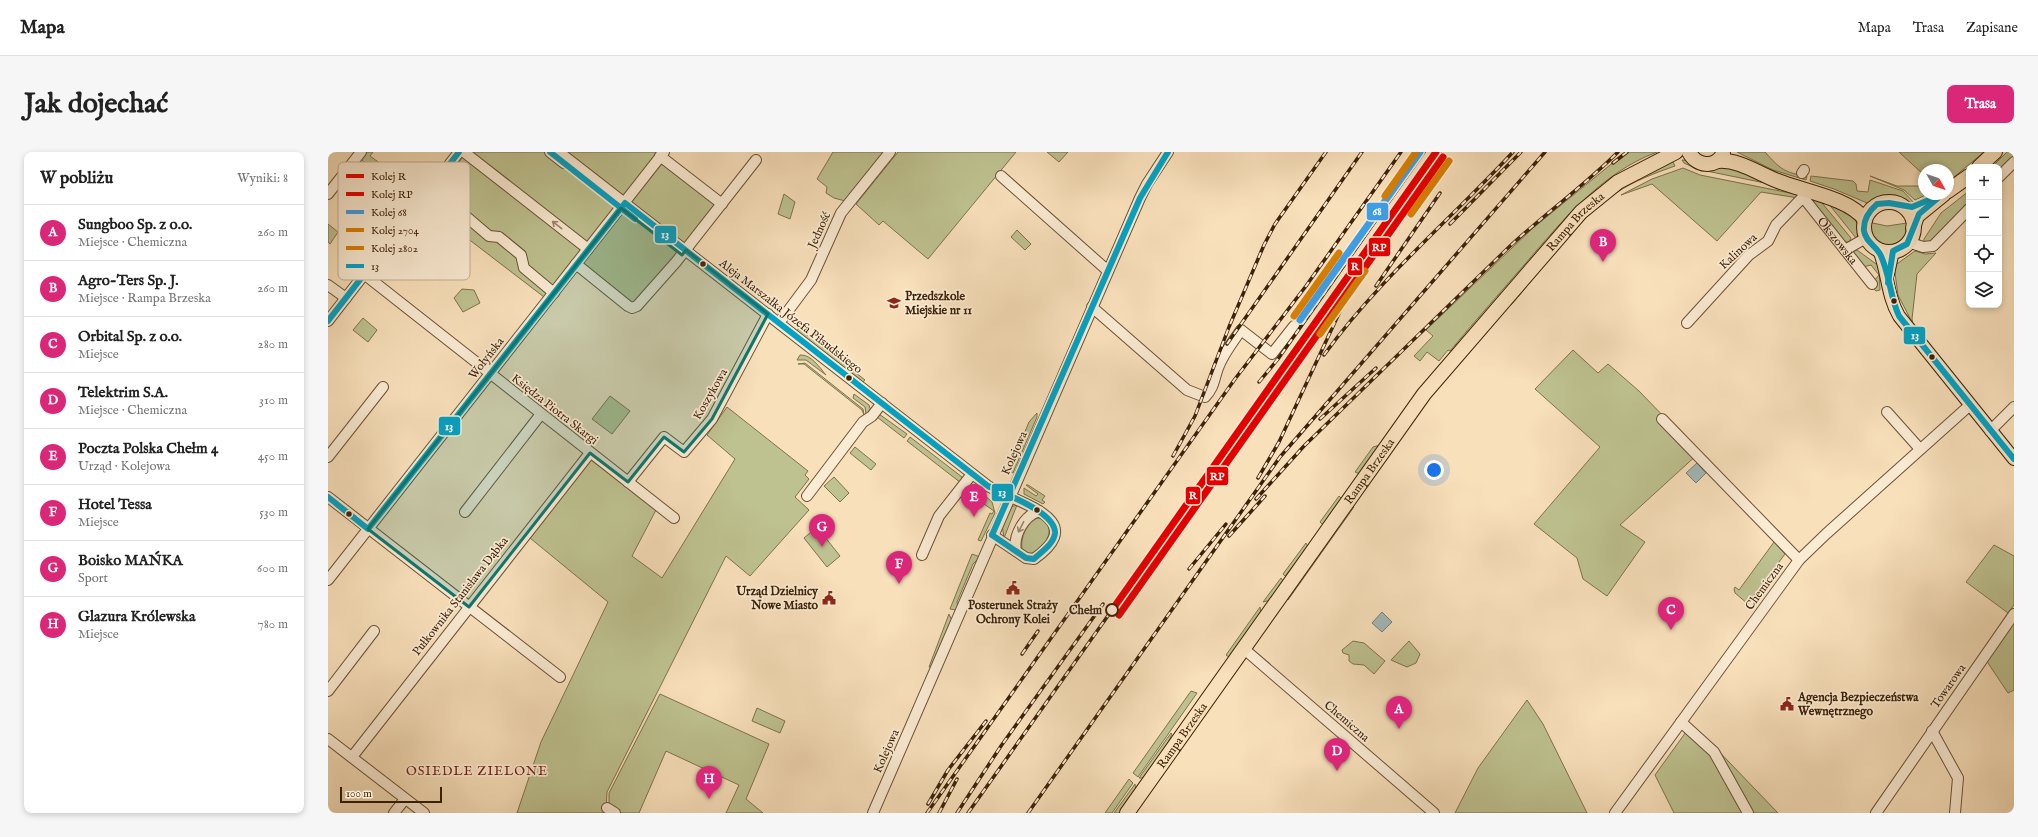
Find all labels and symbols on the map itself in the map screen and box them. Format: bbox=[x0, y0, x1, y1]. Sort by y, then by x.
legend bbox=[338, 162, 470, 280]
north arrow bbox=[1918, 164, 1954, 200]
text: Kolej R bbox=[371, 170, 407, 184]
text: Kolej RP bbox=[371, 188, 413, 202]
street label: Rampa Brzeska bbox=[1543, 190, 1607, 254]
line badge: 68 bbox=[1366, 202, 1389, 221]
text: 68 bbox=[1373, 205, 1381, 219]
text: Kolej 68 bbox=[371, 206, 407, 220]
street label: Jedność bbox=[804, 209, 835, 253]
street label: Okszowska bbox=[1814, 214, 1861, 268]
one-way arrow bbox=[552, 221, 563, 229]
text: Kolej 2704 bbox=[371, 224, 419, 238]
line badge: 13 bbox=[654, 225, 677, 244]
text: 13 bbox=[661, 228, 669, 242]
pin: B bbox=[1590, 229, 1616, 262]
street label: Kalinowa bbox=[1716, 230, 1761, 273]
line badge: RP bbox=[1368, 237, 1391, 257]
text: RP bbox=[1372, 241, 1387, 255]
text: Kolej 2802 bbox=[371, 242, 418, 256]
street label: Aleja Marszałka Józefa Piłsudskiego bbox=[715, 255, 866, 378]
line badge: R bbox=[1347, 257, 1363, 276]
unlabelled marker bbox=[698, 259, 708, 269]
text: 13 bbox=[371, 260, 379, 274]
text: R bbox=[1351, 260, 1360, 274]
place label: Przedszkole Miejskie nr 11 bbox=[905, 289, 973, 319]
school or university icon: Przedszkole Miejskie nr 11 bbox=[886, 295, 902, 311]
unlabelled marker bbox=[1889, 296, 1899, 306]
line badge: 13 bbox=[1903, 326, 1926, 345]
text: 13 bbox=[1911, 329, 1919, 343]
street label: Wołyńska bbox=[465, 334, 508, 382]
unlabelled marker bbox=[1927, 352, 1937, 362]
street label: Koszykowa bbox=[690, 365, 731, 422]
street label: Księdza Piotra Skargi bbox=[508, 371, 601, 448]
unlabelled marker bbox=[844, 373, 854, 383]
line badge: 13 bbox=[438, 416, 461, 436]
text: 13 bbox=[445, 420, 453, 434]
street label: Kolejowa bbox=[998, 428, 1031, 477]
street label: Rampa Brzeska bbox=[1341, 435, 1399, 507]
your location bbox=[1424, 460, 1444, 480]
line badge: RP bbox=[1206, 466, 1229, 486]
text: RP bbox=[1210, 470, 1225, 484]
line badge: 13 bbox=[991, 483, 1014, 502]
pin: E bbox=[961, 484, 987, 517]
text: 13 bbox=[998, 486, 1006, 500]
line badge: R bbox=[1185, 486, 1201, 505]
text: R bbox=[1189, 489, 1198, 503]
unlabelled marker bbox=[1032, 505, 1042, 515]
unlabelled marker bbox=[344, 509, 354, 519]
pin: G bbox=[809, 514, 835, 547]
one-way arrow bbox=[1017, 521, 1025, 533]
street label: Pułkownika Stanisława Dąbka bbox=[409, 533, 512, 659]
pin: F bbox=[886, 551, 912, 584]
street label: Chemiczna bbox=[1742, 559, 1787, 613]
public building icon: Posterunek Straży Ochrony Kolei bbox=[1005, 580, 1021, 596]
place label: Urząd Dzielnicy Nowe Miasto bbox=[735, 584, 819, 613]
public building icon: Urząd Dzielnicy Nowe Miasto bbox=[821, 590, 837, 606]
pin: C bbox=[1658, 597, 1684, 630]
place label: Posterunek Straży Ochrony Kolei bbox=[968, 598, 1059, 628]
place label: Chełm bbox=[1069, 603, 1103, 618]
marker: Chełm bbox=[1105, 603, 1119, 617]
street label: Towarowa bbox=[1928, 660, 1970, 711]
place label: Agencja Bezpieczeństwa Wewnętrznego bbox=[1797, 690, 1919, 720]
pin: A bbox=[1386, 696, 1412, 729]
public building icon: Agencja Bezpieczeństwa Wewnętrznego bbox=[1779, 696, 1795, 712]
street label: Chemiczna bbox=[1321, 698, 1373, 746]
street label: Rampa Brzeska bbox=[1154, 699, 1211, 772]
street label: Kolejowa bbox=[870, 726, 903, 775]
pin: D bbox=[1324, 738, 1350, 771]
district label: OSIEDLE ZIELONE bbox=[406, 763, 548, 780]
pin: H bbox=[696, 766, 722, 799]
scale bar bbox=[340, 785, 442, 804]

